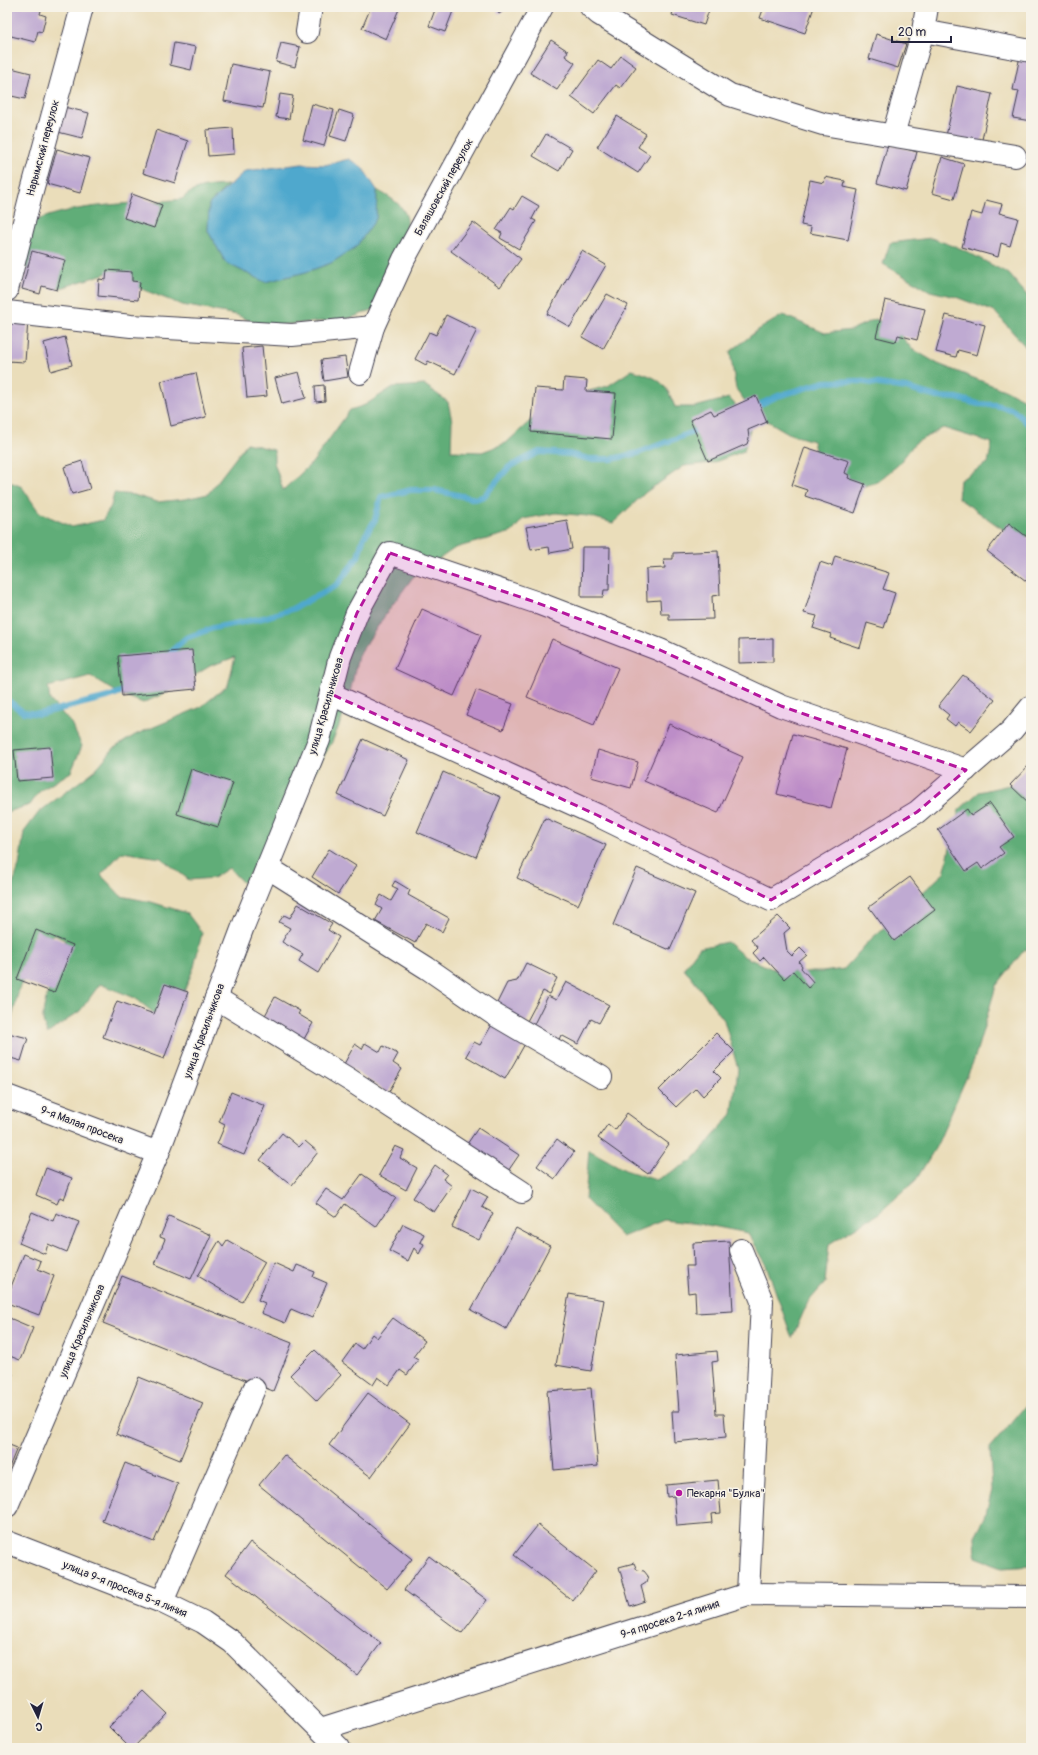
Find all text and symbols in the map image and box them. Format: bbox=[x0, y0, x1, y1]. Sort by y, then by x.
scale bar bbox=[892, 18, 951, 44]
text: 20 m bbox=[898, 25, 927, 40]
street label: Нарымский переулок bbox=[24, 98, 62, 198]
street label: Балашовский переулок bbox=[412, 136, 476, 238]
street label: улица Красильникова bbox=[306, 656, 346, 757]
street label: улица Красильникова bbox=[180, 982, 227, 1081]
street label: 9-я Малая просека bbox=[39, 1103, 125, 1147]
street label: улица Красильникова bbox=[56, 1282, 108, 1381]
place label: Пекарня "Булка" bbox=[687, 1487, 765, 1500]
marker: Пекарня "Булка" bbox=[674, 1488, 684, 1498]
street label: улица 9-я просека 5-я линия bbox=[60, 1558, 189, 1620]
street label: 9-я просека 2-я линия bbox=[619, 1597, 721, 1641]
north arrow bbox=[18, 1697, 58, 1737]
text: С bbox=[35, 1720, 43, 1733]

